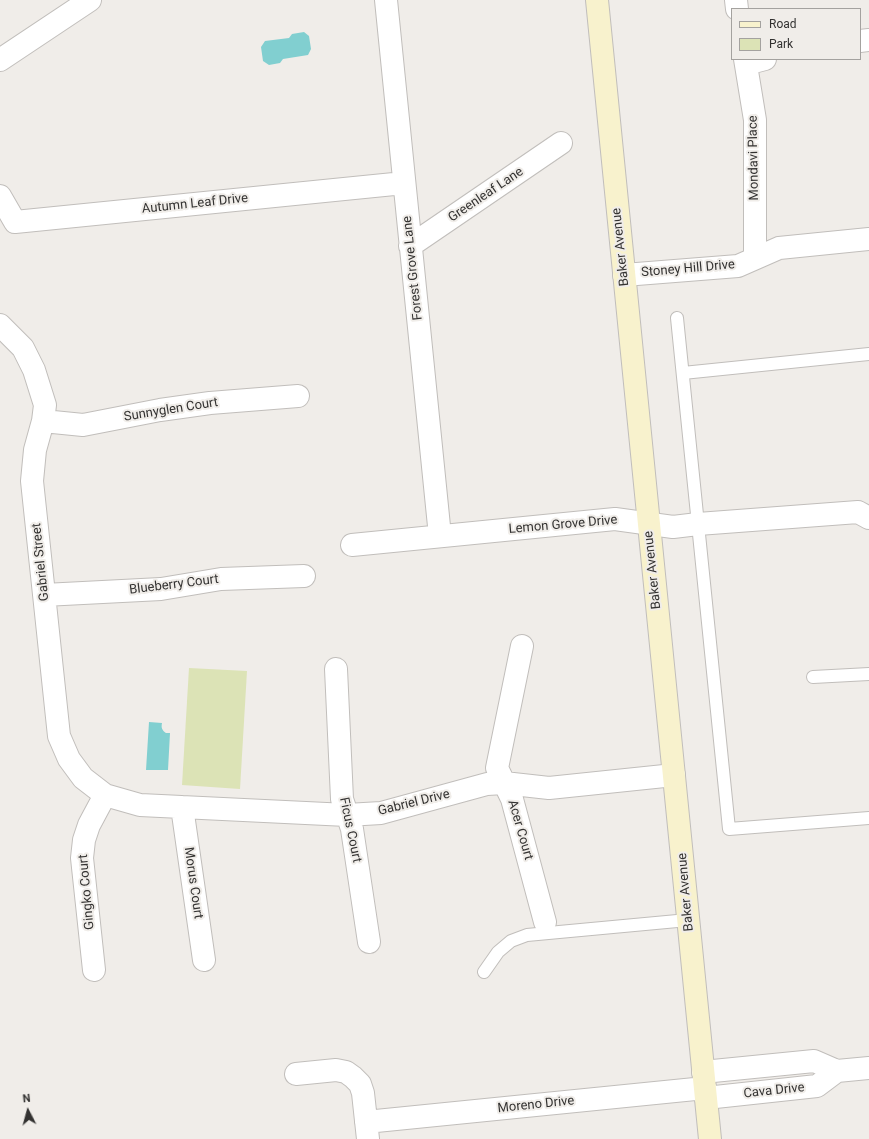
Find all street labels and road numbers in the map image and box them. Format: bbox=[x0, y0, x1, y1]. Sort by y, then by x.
street label: Mondavi Place bbox=[745, 115, 763, 201]
street label: Greenleaf Lane bbox=[446, 164, 526, 226]
street label: Autumn Leaf Drive bbox=[141, 191, 249, 217]
street label: Baker Avenue bbox=[609, 207, 633, 287]
street label: Forest Grove Lane bbox=[400, 215, 426, 321]
street label: Stoney Hill Drive bbox=[641, 257, 735, 281]
street label: Sunnyglen Court bbox=[123, 395, 219, 425]
street label: Lemon Grove Drive bbox=[508, 512, 618, 538]
street label: Gabriel Street bbox=[29, 522, 53, 602]
street label: Baker Avenue bbox=[641, 530, 665, 610]
street label: Blueberry Court bbox=[128, 572, 220, 598]
street label: Gabriel Drive bbox=[377, 787, 451, 819]
street label: Ficus Court bbox=[335, 796, 365, 864]
street label: Acer Court bbox=[504, 798, 536, 862]
street label: Morus Court bbox=[180, 846, 206, 920]
street label: Baker Avenue bbox=[675, 852, 697, 932]
street label: Gingko Court bbox=[76, 854, 98, 930]
street label: Cava Drive bbox=[743, 1080, 805, 1102]
street label: Moreno Drive bbox=[497, 1093, 575, 1117]

